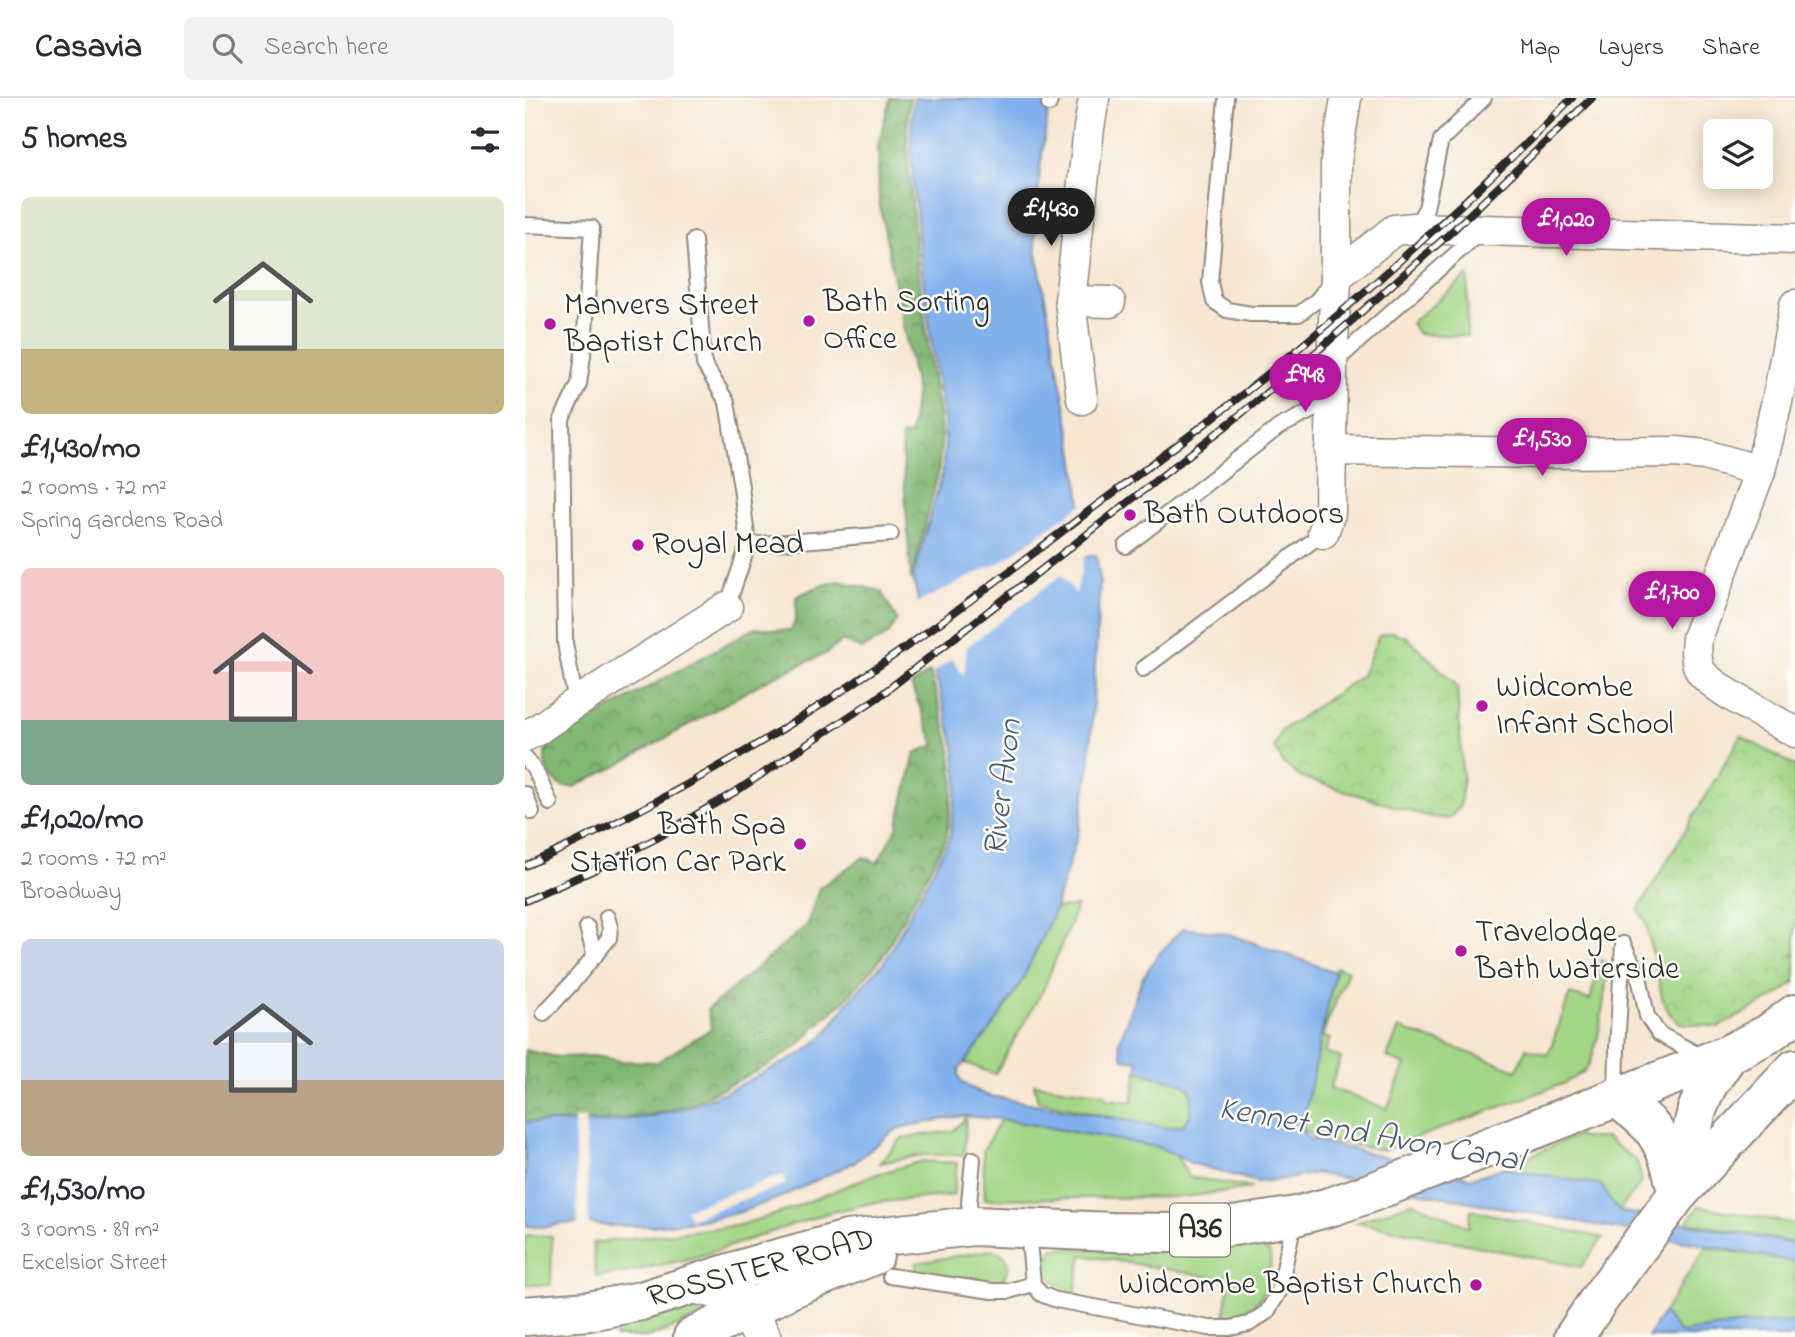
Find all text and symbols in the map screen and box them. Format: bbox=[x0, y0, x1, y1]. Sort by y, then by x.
search box bbox=[184, 17, 674, 80]
text: Casavia bbox=[35, 24, 142, 72]
icon: search bbox=[208, 29, 246, 67]
text: Search here bbox=[264, 29, 389, 67]
text: Map bbox=[1520, 31, 1560, 66]
text: Layers bbox=[1598, 31, 1664, 66]
text: Share bbox=[1702, 31, 1760, 66]
text: 5 homes bbox=[21, 118, 128, 162]
map controls bbox=[1703, 119, 1773, 189]
button: layers bbox=[1703, 119, 1773, 189]
icon: filters bbox=[466, 121, 504, 159]
pin: £1,430 bbox=[994, 188, 1108, 248]
text: £1,430 bbox=[1024, 194, 1078, 227]
pin: £1,020 bbox=[1509, 198, 1623, 258]
text: £1,020 bbox=[1537, 204, 1595, 237]
icon: home bbox=[200, 243, 326, 369]
place label: Bath Sorting Office bbox=[822, 280, 990, 364]
place label: Manvers Street Baptist Church bbox=[563, 283, 762, 367]
marker: Bath Sorting Office bbox=[801, 313, 817, 329]
marker: Manvers Street Baptist Church bbox=[542, 316, 558, 332]
pin: £948 bbox=[1264, 354, 1346, 414]
text: £948 bbox=[1285, 360, 1325, 393]
pin: £1,530 bbox=[1485, 418, 1599, 478]
text: £1,530 bbox=[1513, 424, 1571, 457]
text: £1,430/mo bbox=[21, 428, 141, 472]
text: 2 rooms · 72 m² bbox=[21, 472, 167, 505]
place label: Bath Outdoors bbox=[1143, 492, 1344, 539]
text: Spring Gardens Road bbox=[21, 505, 223, 538]
marker: Bath Outdoors bbox=[1122, 507, 1138, 523]
place label: Royal Mead bbox=[652, 522, 804, 569]
marker: Royal Mead bbox=[630, 537, 646, 553]
pin: £1,700 bbox=[1615, 572, 1729, 631]
text: £1,700 bbox=[1644, 577, 1700, 610]
icon: home bbox=[200, 614, 326, 740]
place label: Widcombe Infant School bbox=[1496, 665, 1674, 749]
marker: Widcombe Infant School bbox=[1474, 698, 1490, 714]
water label: River Avon bbox=[972, 715, 1036, 859]
text: £1,020/mo bbox=[21, 799, 144, 843]
place label: Bath Spa Station Car Park bbox=[570, 803, 787, 887]
marker: Bath Spa Station Car Park bbox=[792, 836, 808, 852]
text: 2 rooms · 72 m² bbox=[21, 843, 167, 876]
text: Broadway bbox=[21, 876, 121, 909]
place label: Travelodge Bath Waterside bbox=[1474, 910, 1680, 994]
marker: Travelodge Bath Waterside bbox=[1453, 943, 1469, 959]
icon: home bbox=[200, 985, 326, 1111]
water label: Kennet and Avon Canal bbox=[1215, 1086, 1531, 1187]
text: £1,530/mo bbox=[21, 1170, 145, 1214]
road number: A36 bbox=[1170, 1204, 1230, 1256]
text: 3 rooms · 89 m² bbox=[21, 1214, 159, 1247]
street label: ROSSITER ROAD bbox=[642, 1216, 880, 1322]
text: Excelsior Street bbox=[21, 1247, 168, 1280]
place label: Widcombe Baptist Church bbox=[1119, 1262, 1462, 1309]
marker: Widcombe Baptist Church bbox=[1468, 1277, 1484, 1293]

